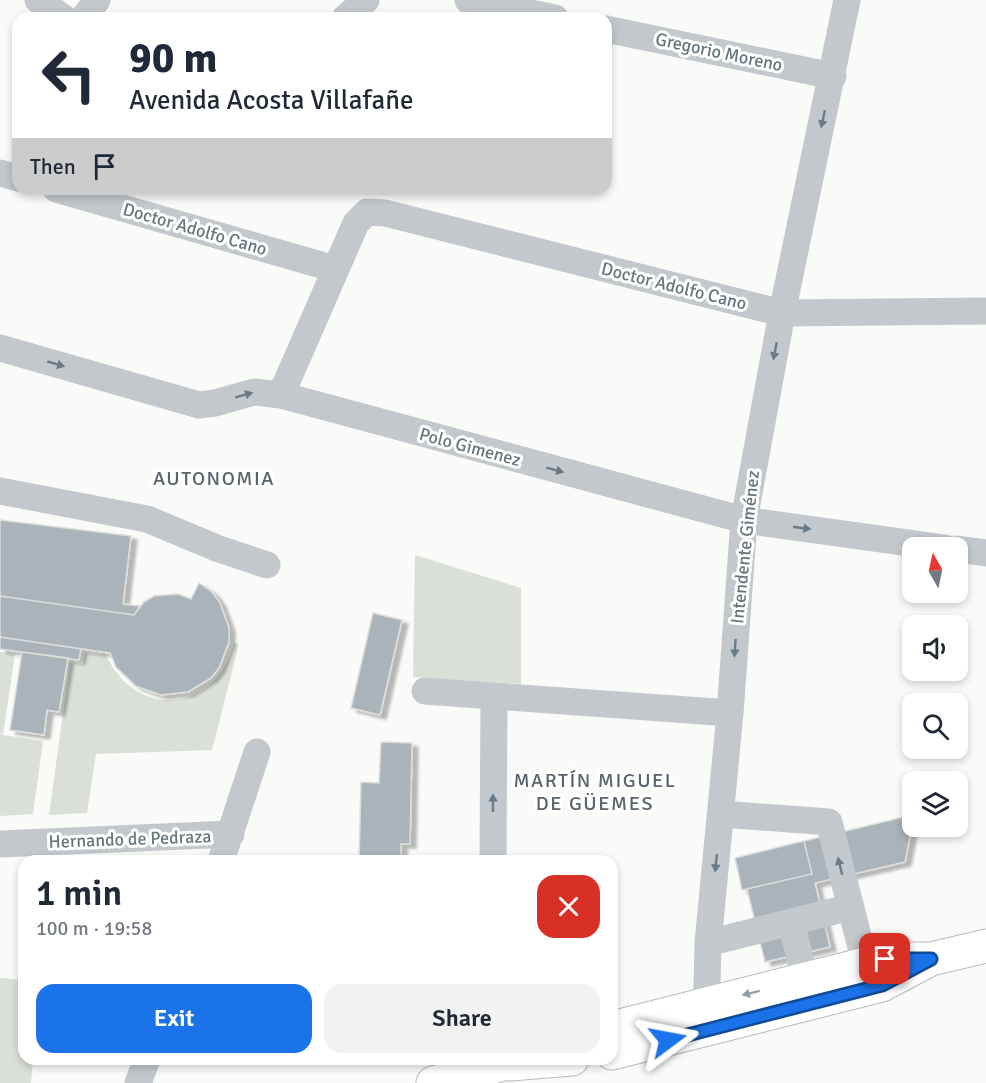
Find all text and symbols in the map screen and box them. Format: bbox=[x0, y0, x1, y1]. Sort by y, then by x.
street label: Gregorio Moreno bbox=[654, 28, 784, 76]
text: 90 m bbox=[129, 33, 218, 84]
icon: left bbox=[30, 36, 108, 114]
text: Avenida Acosta Villafañe bbox=[129, 84, 413, 117]
one-way arrow bbox=[818, 110, 828, 128]
icon: arrive bbox=[88, 150, 121, 183]
text: Then bbox=[30, 153, 76, 180]
street label: Doctor Adolfo Cano bbox=[120, 198, 270, 260]
street label: Doctor Adolfo Cano bbox=[599, 257, 749, 315]
one-way arrow bbox=[770, 342, 779, 361]
one-way arrow bbox=[47, 360, 65, 369]
one-way arrow bbox=[235, 390, 253, 399]
street label: Polo Gimenez bbox=[417, 423, 523, 471]
one-way arrow bbox=[546, 465, 564, 475]
district label: AUTONOMIA bbox=[153, 466, 275, 491]
street label: Intendente Giménez bbox=[726, 469, 764, 625]
one-way arrow bbox=[792, 523, 811, 532]
north arrow bbox=[902, 537, 968, 603]
map controls bbox=[902, 537, 968, 837]
button: sound bbox=[902, 615, 968, 681]
one-way arrow bbox=[730, 638, 739, 657]
button: search bbox=[902, 693, 968, 759]
district label: MARTÍN MIGUEL DE GÜEMES bbox=[513, 768, 677, 816]
button: layers bbox=[902, 771, 968, 837]
one-way arrow bbox=[488, 793, 498, 812]
street label: Hernando de Pedraza bbox=[48, 825, 212, 853]
one-way arrow bbox=[711, 854, 721, 873]
one-way arrow bbox=[835, 857, 845, 875]
text: 1 min bbox=[36, 871, 122, 916]
button: close bbox=[537, 875, 600, 938]
text: 100 m · 19:58 bbox=[36, 916, 152, 941]
pin bbox=[859, 933, 910, 984]
icon: arrive bbox=[868, 942, 901, 975]
button: Exit bbox=[36, 984, 312, 1053]
button: Share bbox=[324, 984, 600, 1053]
one-way arrow bbox=[742, 988, 760, 998]
position arrow bbox=[636, 1008, 700, 1072]

